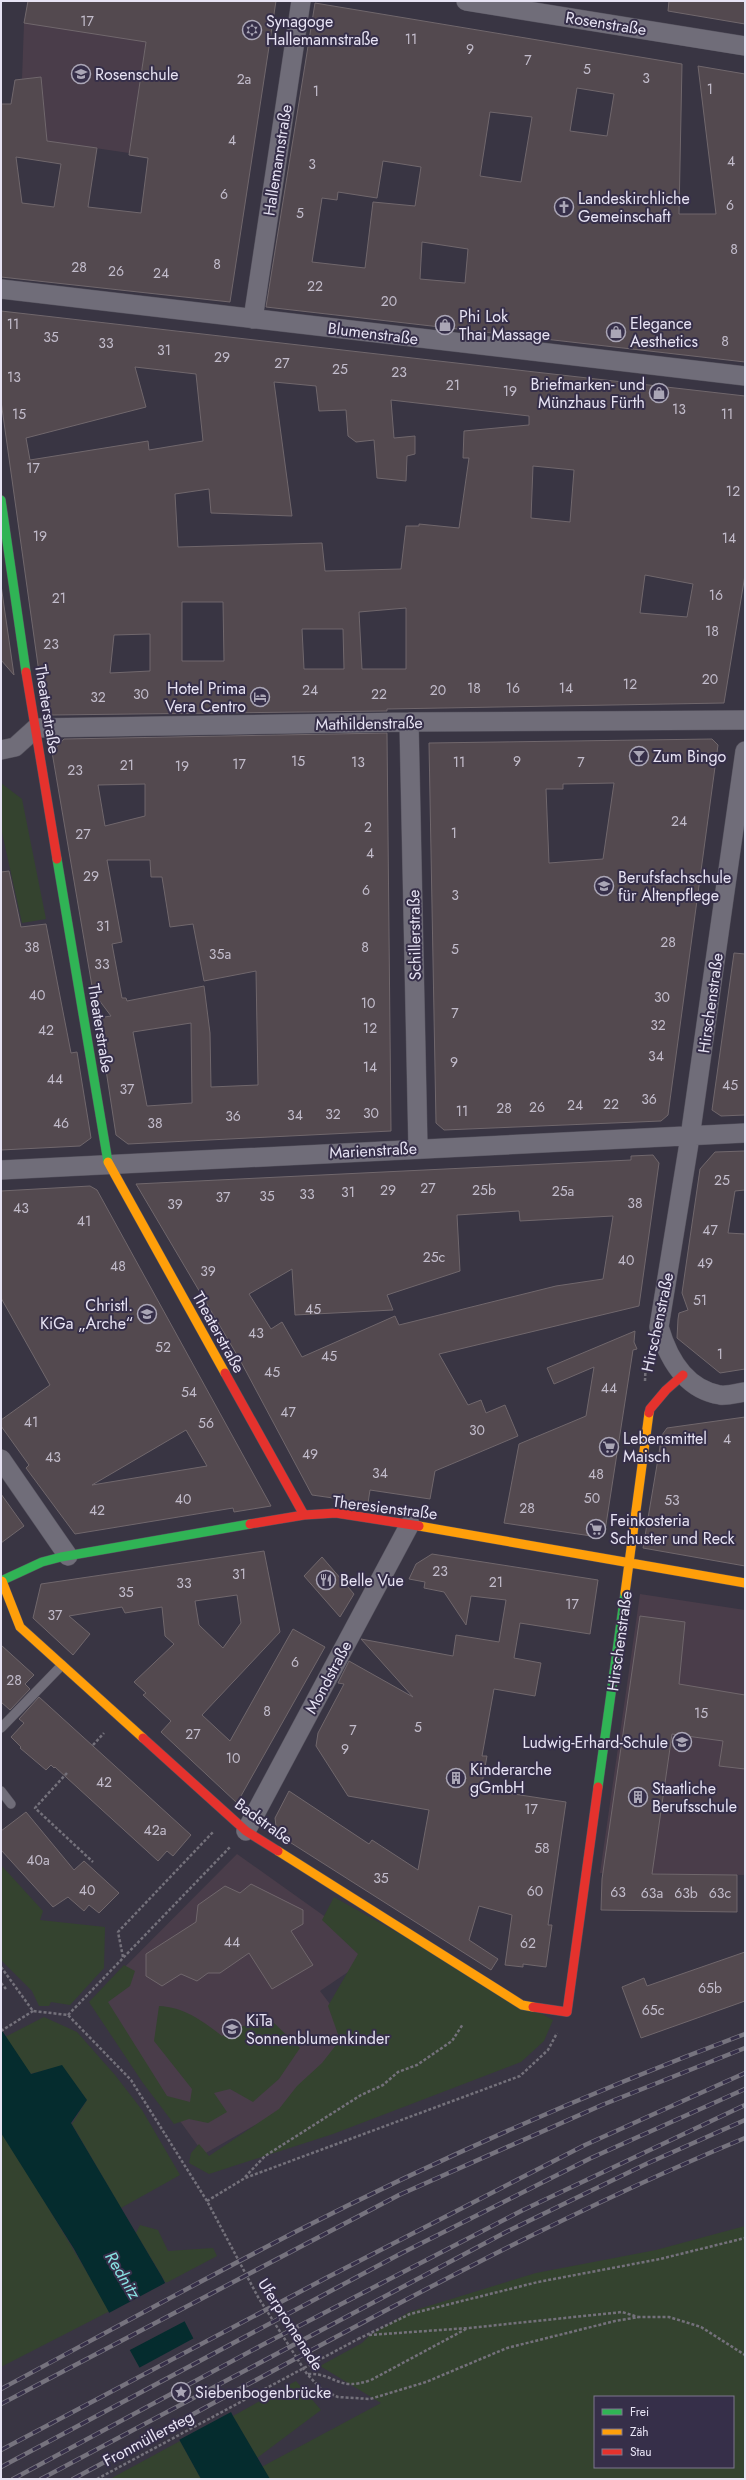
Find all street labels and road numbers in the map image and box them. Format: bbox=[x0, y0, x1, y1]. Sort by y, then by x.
street label: Rosenstraße bbox=[564, 6, 648, 41]
street label: Hallemannstraße bbox=[257, 103, 298, 217]
street label: Blumenstraße bbox=[326, 317, 419, 350]
street label: Theaterstraße bbox=[29, 663, 66, 755]
street label: Mathildenstraße bbox=[315, 711, 423, 736]
street label: Schillerstraße bbox=[402, 889, 427, 981]
street label: Hirschenstraße bbox=[692, 951, 729, 1055]
street label: Theaterstraße bbox=[82, 982, 119, 1074]
street label: Marienstraße bbox=[329, 1137, 417, 1164]
street label: Hirschenstraße bbox=[636, 1270, 679, 1374]
street label: Theaterstraße bbox=[187, 1287, 250, 1377]
street label: Theresienstraße bbox=[331, 1490, 439, 1525]
street label: Hirschenstraße bbox=[601, 1589, 638, 1693]
street label: Mondstraße bbox=[300, 1637, 357, 1718]
street label: Badstraße bbox=[230, 1793, 297, 1850]
street label: Uferpromenade bbox=[252, 2274, 329, 2375]
street label: Fronmüllersteg bbox=[99, 2405, 198, 2472]

